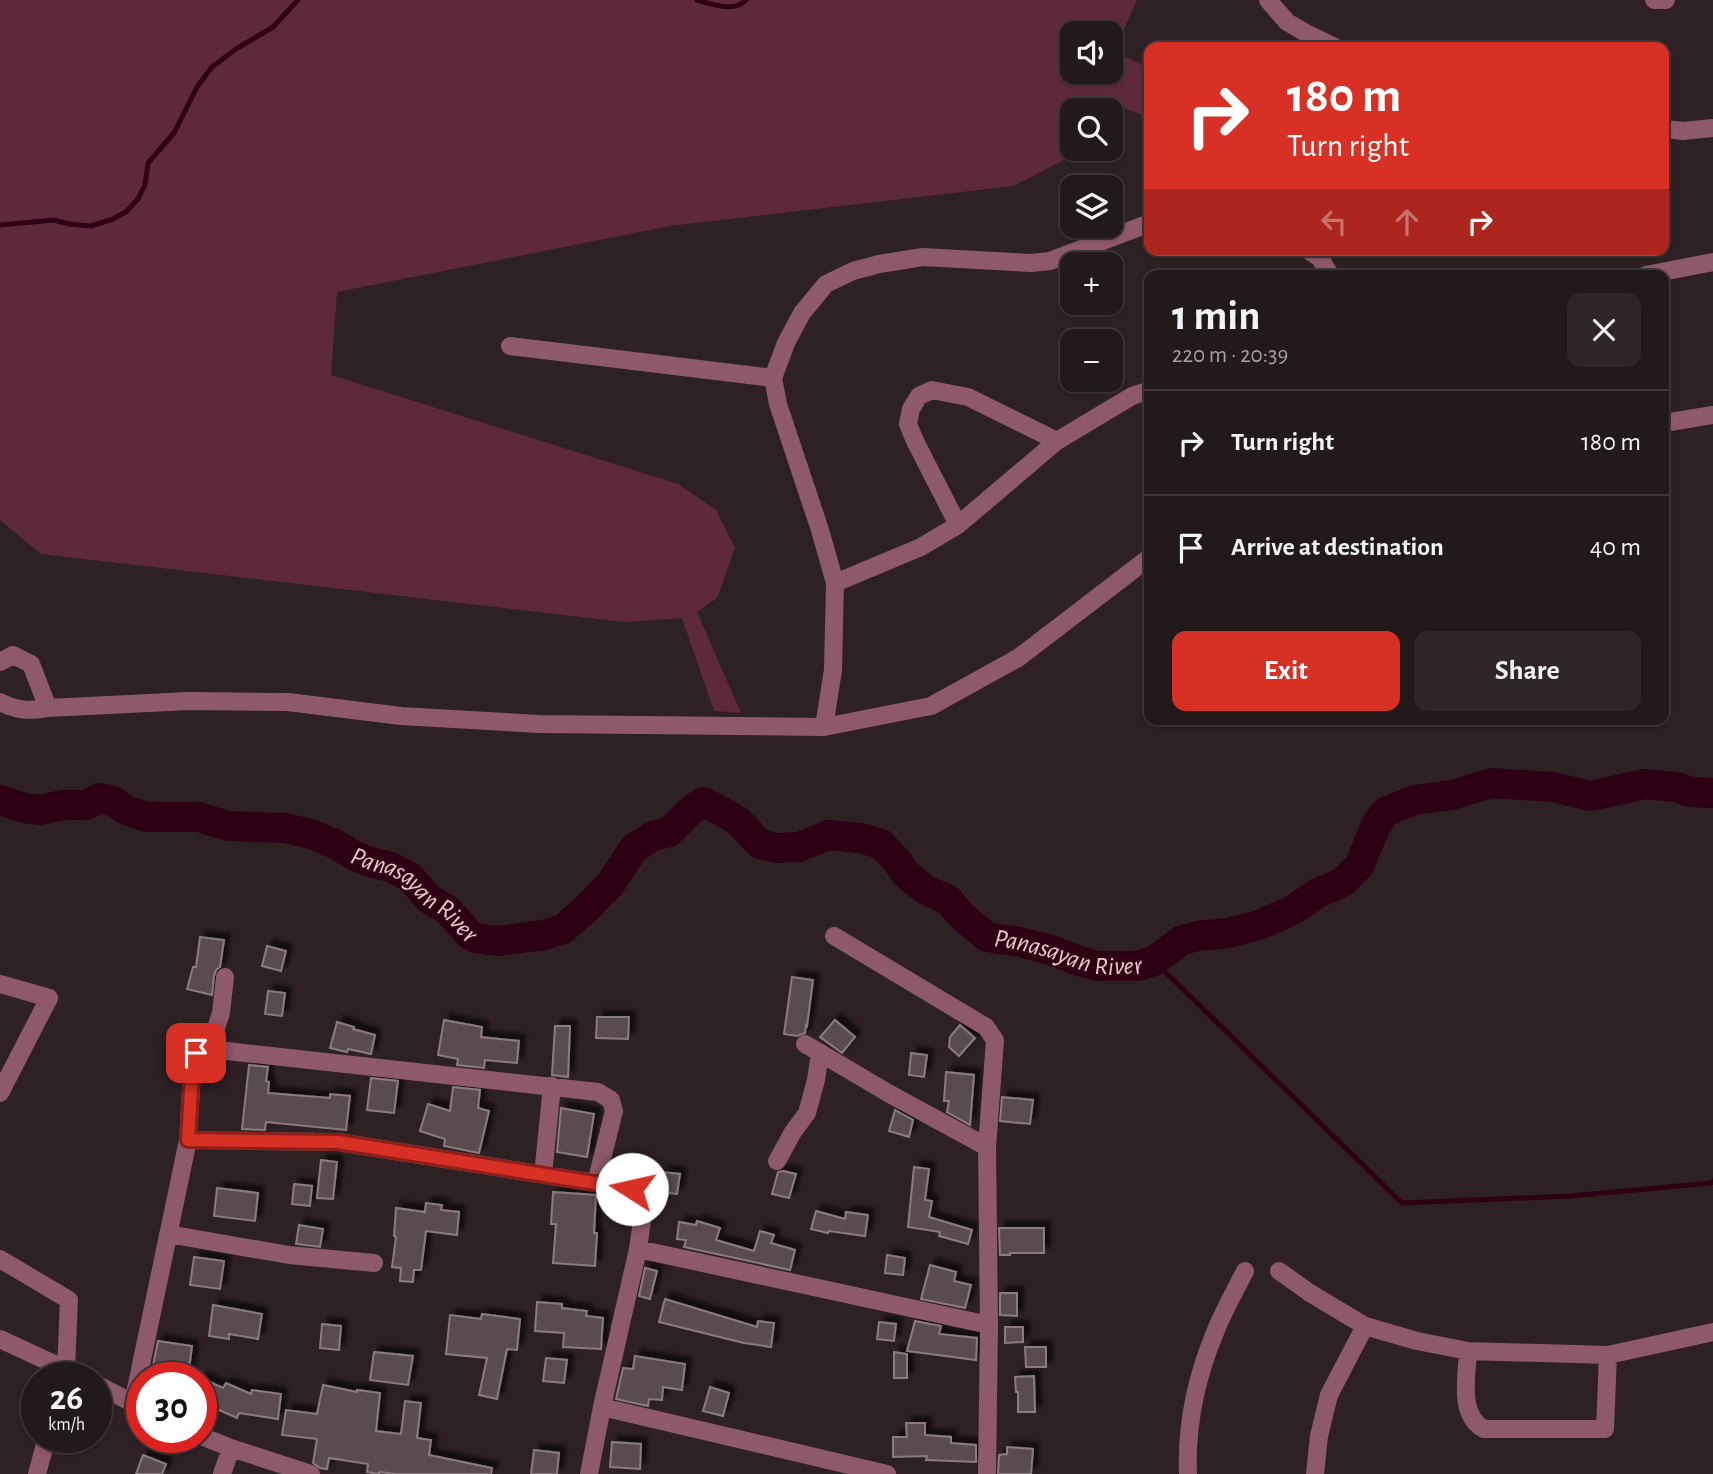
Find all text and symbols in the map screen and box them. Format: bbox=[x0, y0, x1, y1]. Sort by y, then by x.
map controls bbox=[1060, 21, 1123, 392]
button: sound bbox=[1060, 21, 1123, 84]
icon: right bbox=[1172, 70, 1263, 161]
text: 180 m bbox=[1287, 72, 1401, 121]
button: search bbox=[1060, 98, 1123, 161]
text: Turn right bbox=[1287, 130, 1409, 162]
button: layers bbox=[1060, 175, 1123, 238]
icon: left bbox=[1315, 203, 1353, 241]
icon: ahead bbox=[1388, 203, 1426, 241]
icon: right bbox=[1461, 203, 1499, 241]
button: + bbox=[1060, 252, 1123, 315]
button: close bbox=[1567, 293, 1641, 367]
text: 1 min bbox=[1172, 295, 1261, 337]
button: − bbox=[1060, 329, 1123, 392]
text: 220 m · 20:39 bbox=[1172, 344, 1288, 367]
icon: right bbox=[1172, 424, 1210, 462]
text: Turn right bbox=[1231, 429, 1334, 455]
text: 180 m bbox=[1581, 429, 1641, 455]
icon: arrive bbox=[1172, 529, 1210, 567]
text: Arrive at destination bbox=[1231, 534, 1444, 560]
text: 40 m bbox=[1590, 534, 1641, 560]
button: Exit bbox=[1172, 631, 1400, 711]
button: Share bbox=[1414, 631, 1641, 711]
water label: Panasayan River bbox=[347, 843, 483, 949]
water label: Panasayan River bbox=[992, 925, 1147, 979]
pin bbox=[166, 1023, 226, 1083]
icon: arrive bbox=[177, 1034, 215, 1072]
position arrow bbox=[595, 1152, 669, 1226]
speed limit sign: 30 bbox=[126, 1362, 217, 1453]
text: 26 bbox=[50, 1381, 83, 1416]
text: km/h bbox=[48, 1416, 85, 1434]

